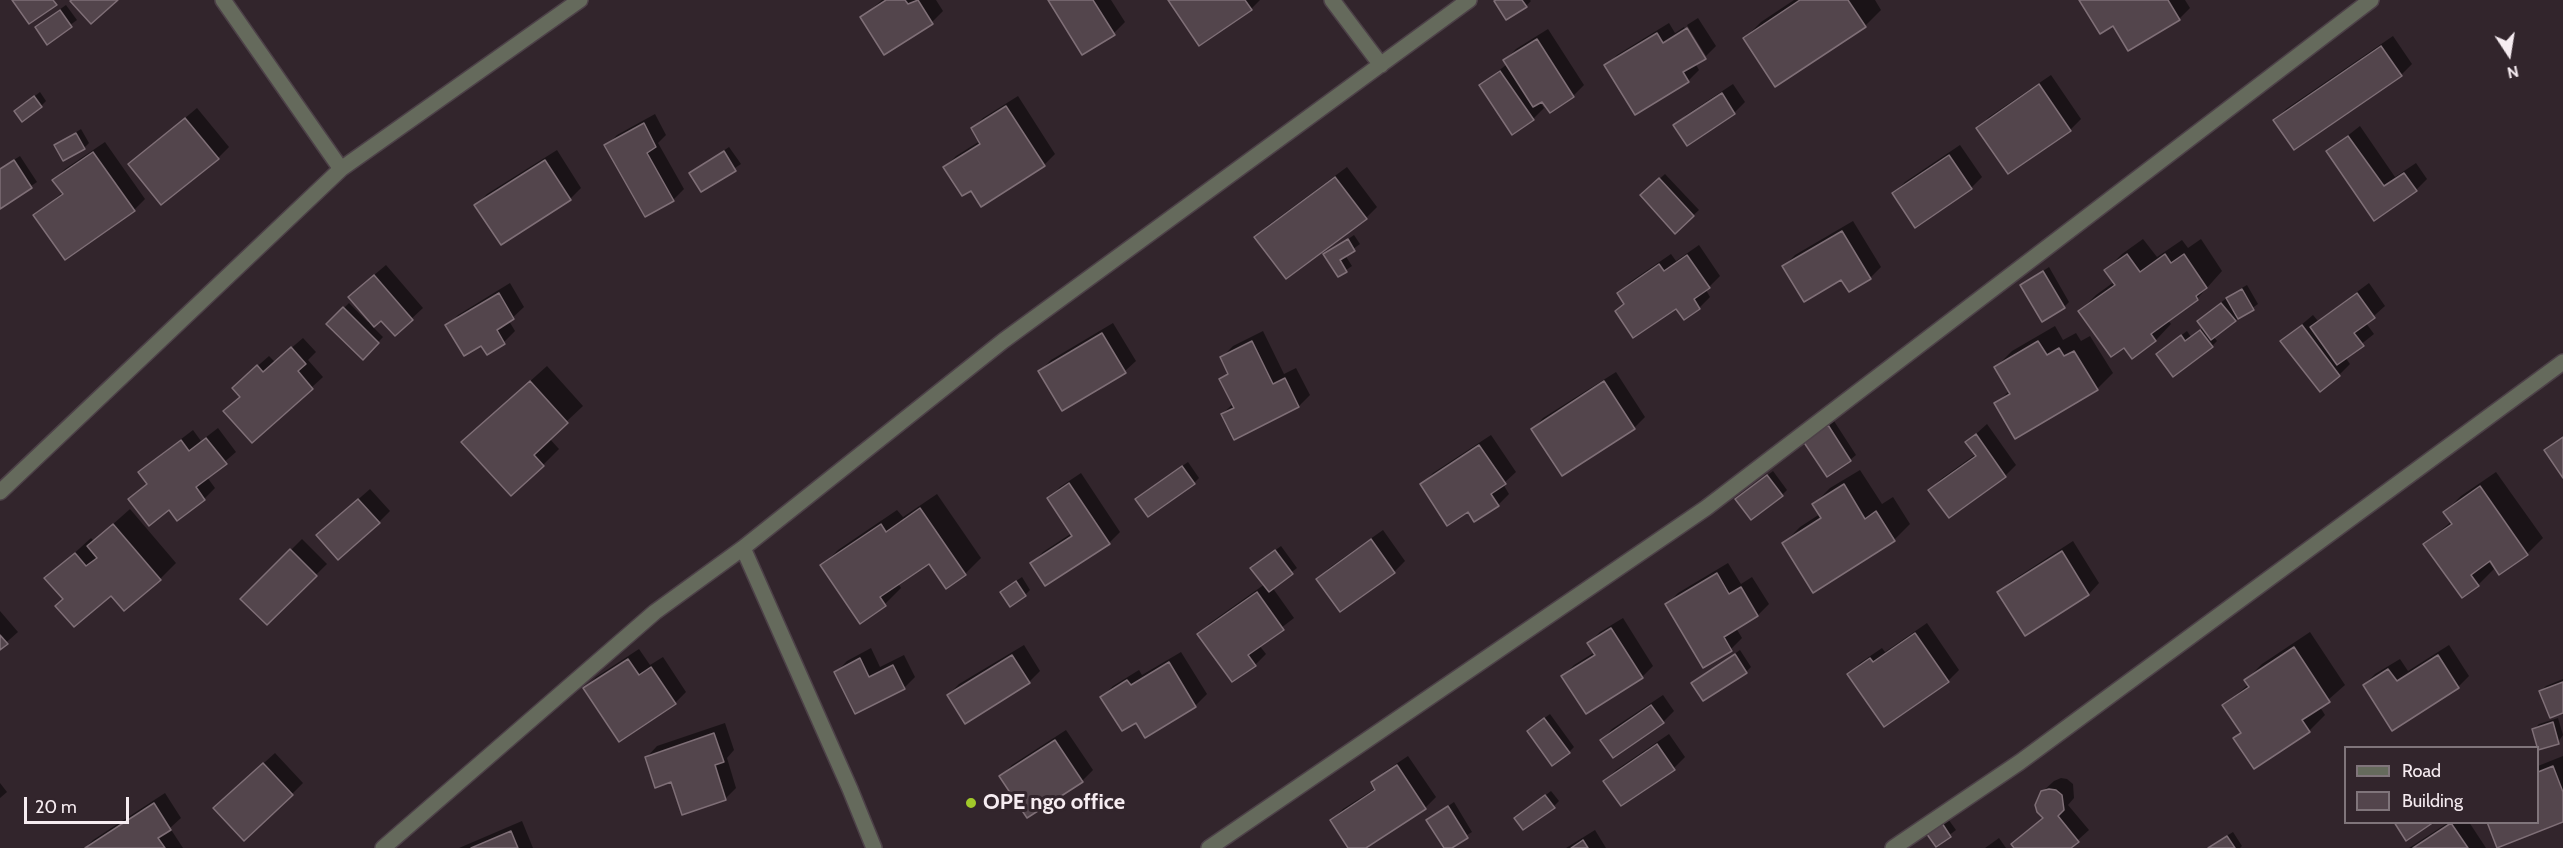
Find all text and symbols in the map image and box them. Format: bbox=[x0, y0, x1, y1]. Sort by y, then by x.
north arrow bbox=[2479, 24, 2539, 84]
text: N bbox=[2505, 62, 2520, 83]
legend bbox=[2344, 746, 2539, 824]
text: Road bbox=[2402, 760, 2441, 782]
scale bar bbox=[27, 785, 132, 823]
place label: OPE ngo office bbox=[983, 790, 1125, 816]
text: Building bbox=[2402, 790, 2463, 812]
text: 20 m bbox=[35, 796, 77, 818]
marker: OPE ngo office bbox=[964, 796, 978, 810]

